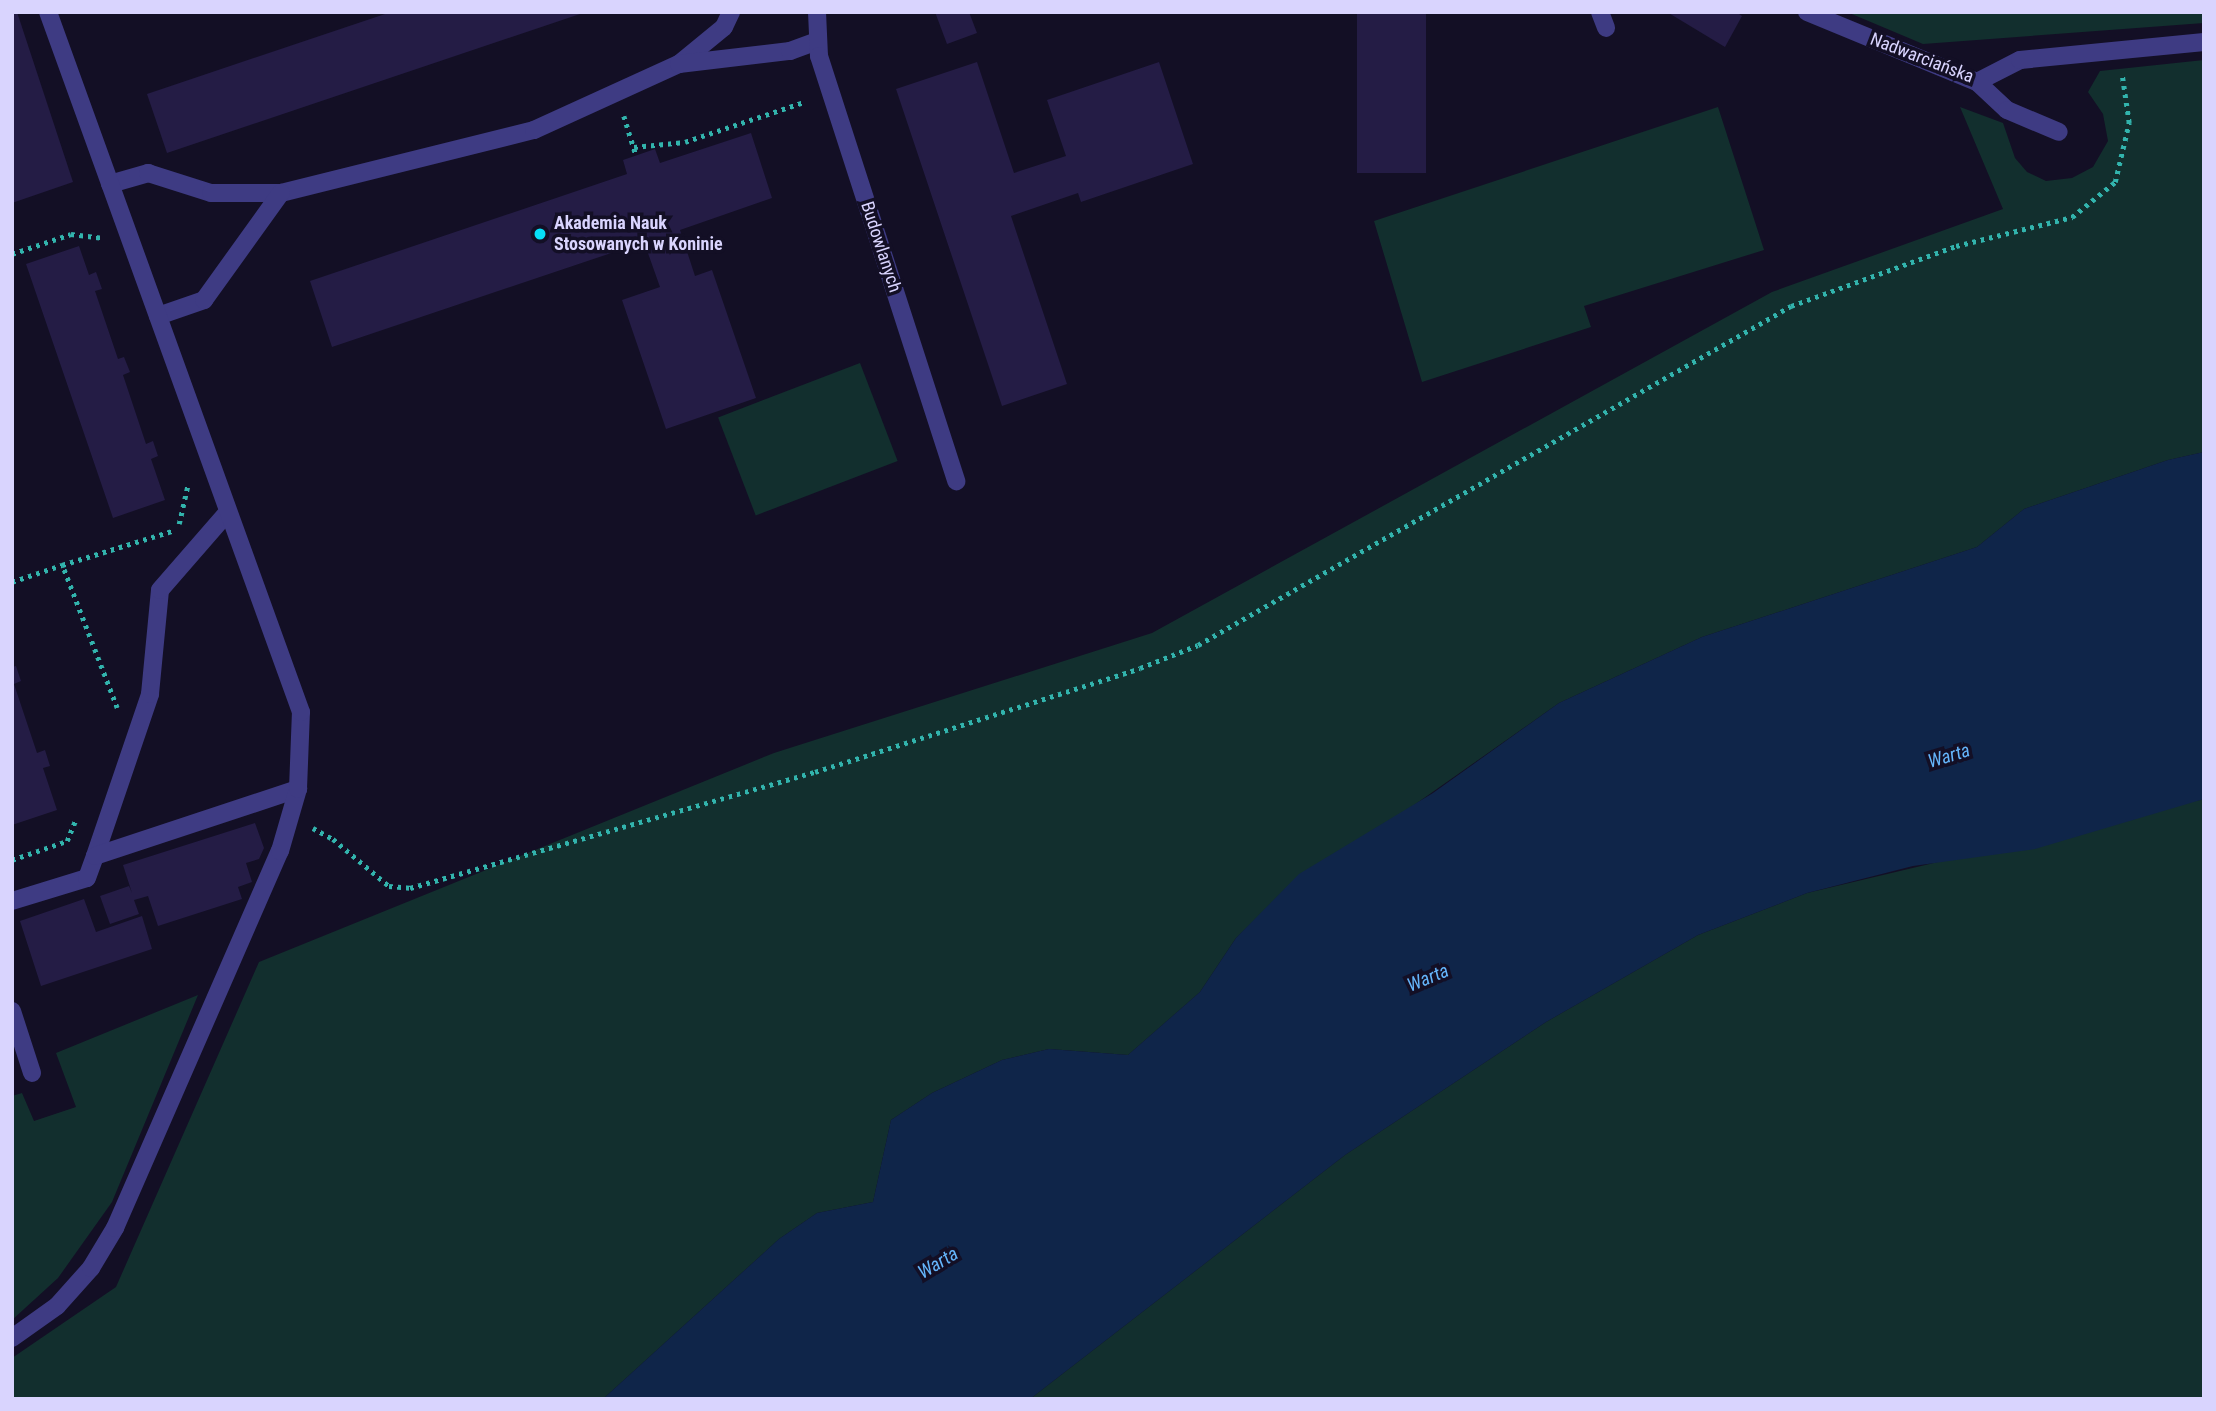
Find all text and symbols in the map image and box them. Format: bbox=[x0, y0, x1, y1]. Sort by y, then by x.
street label: Nadwarciańska bbox=[1867, 28, 1977, 88]
street label: Budowlanych bbox=[856, 199, 906, 295]
place label: Akademia Nauk Stosowanych w Koninie bbox=[554, 213, 723, 256]
marker: Akademia Nauk Stosowanych w Koninie bbox=[532, 226, 548, 242]
water label: Warta bbox=[1925, 739, 1973, 773]
water label: Warta bbox=[1404, 959, 1452, 997]
water label: Warta bbox=[914, 1242, 962, 1284]

